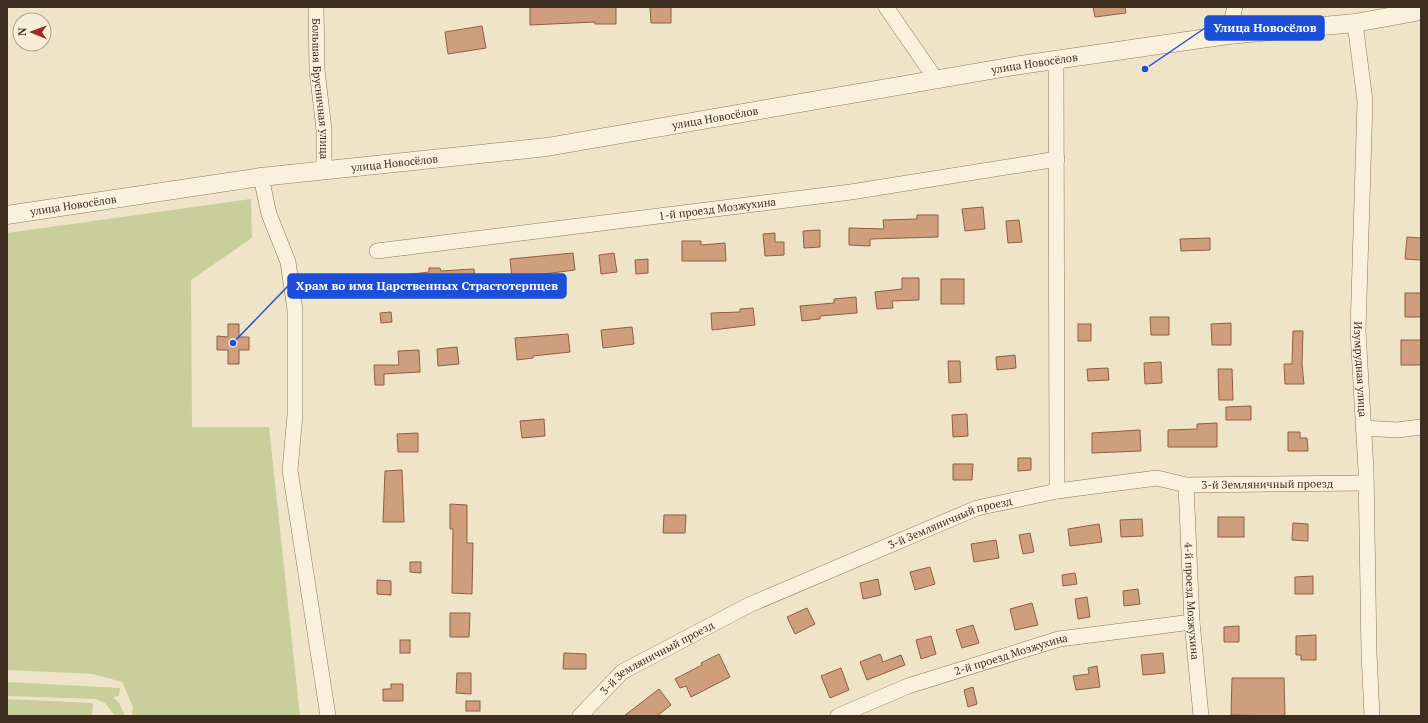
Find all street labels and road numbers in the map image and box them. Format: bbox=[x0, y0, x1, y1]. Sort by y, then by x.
street label: Большая Брусничная улица bbox=[309, 18, 331, 160]
street label: улица Новосёлов bbox=[989, 50, 1079, 77]
street label: улица Новосёлов bbox=[670, 103, 759, 132]
street label: улица Новосёлов bbox=[349, 151, 439, 175]
street label: улица Новосёлов bbox=[28, 192, 118, 219]
street label: 1-й проезд Мозжухина bbox=[658, 194, 777, 223]
street label: Изумрудная улица bbox=[1351, 321, 1370, 418]
street label: 3-й Земляничный проезд bbox=[1201, 476, 1333, 492]
street label: 3-й Земляничный проезд bbox=[886, 494, 1013, 552]
street label: 4-й проезд Мозжухина bbox=[1182, 542, 1203, 661]
street label: 3-й Земляничный проезд bbox=[597, 618, 716, 698]
street label: 2-й проезд Мозжухина bbox=[953, 631, 1069, 678]

